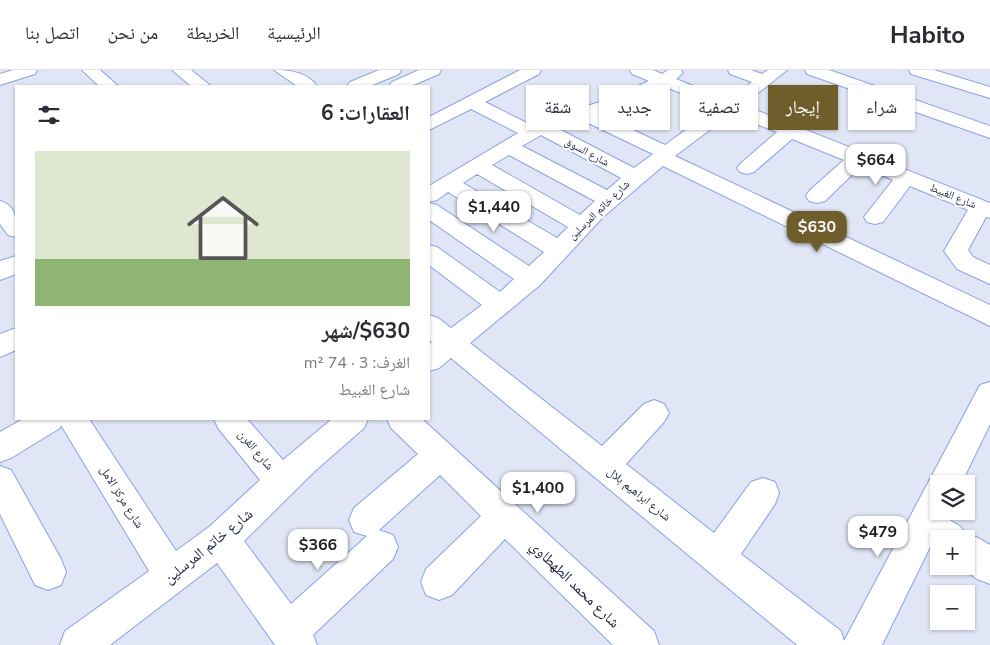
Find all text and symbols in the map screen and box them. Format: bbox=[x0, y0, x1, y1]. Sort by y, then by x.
text: Habito bbox=[890, 19, 965, 51]
text: اتصل بنا bbox=[25, 21, 80, 45]
text: من نحن bbox=[108, 21, 158, 45]
text: الخريطة bbox=[186, 21, 239, 45]
text: الرئيسية bbox=[267, 21, 321, 45]
chip: شقة bbox=[526, 85, 589, 130]
chip: جديد bbox=[599, 85, 670, 130]
chip: تصفية bbox=[680, 85, 758, 130]
chip: إيجار bbox=[768, 85, 838, 130]
chip: شراء bbox=[848, 85, 915, 130]
text: العقارات: 6 bbox=[321, 99, 410, 127]
icon: filters bbox=[35, 101, 63, 129]
street label: شارع السوق bbox=[562, 134, 612, 170]
pin: $664 bbox=[846, 144, 906, 186]
text: $664 bbox=[857, 149, 895, 171]
street label: شارع خاتم المرسلين bbox=[565, 177, 633, 243]
street label: شارع الغبيط bbox=[927, 180, 979, 212]
icon: home bbox=[178, 183, 268, 273]
pin: $1,440 bbox=[453, 190, 535, 233]
text: $1,440 bbox=[468, 196, 520, 218]
pin: $630 bbox=[787, 210, 847, 253]
text: $630 bbox=[798, 216, 836, 238]
text: $630/شهر bbox=[322, 317, 410, 345]
text: الغرف: 3 · 74 m² bbox=[304, 352, 410, 374]
text: شارع الغبيط bbox=[339, 379, 410, 401]
street label: شارع الفرن bbox=[234, 427, 278, 474]
street label: شارع مركز الامل bbox=[96, 463, 148, 531]
street label: شارع ابراهيم بلال bbox=[604, 463, 674, 525]
pin: $1,400 bbox=[497, 472, 579, 514]
map controls bbox=[930, 475, 975, 630]
button: layers bbox=[930, 475, 975, 520]
text: $1,400 bbox=[512, 477, 564, 499]
street label: شارع خاتم المرسلين bbox=[159, 504, 257, 588]
pin: $479 bbox=[848, 516, 908, 558]
text: $479 bbox=[859, 521, 897, 543]
pin: $366 bbox=[288, 528, 348, 571]
button: + bbox=[930, 530, 975, 575]
text: $366 bbox=[299, 534, 337, 556]
street label: شارع محمد الطهطاوي bbox=[524, 536, 624, 633]
button: − bbox=[930, 585, 975, 630]

